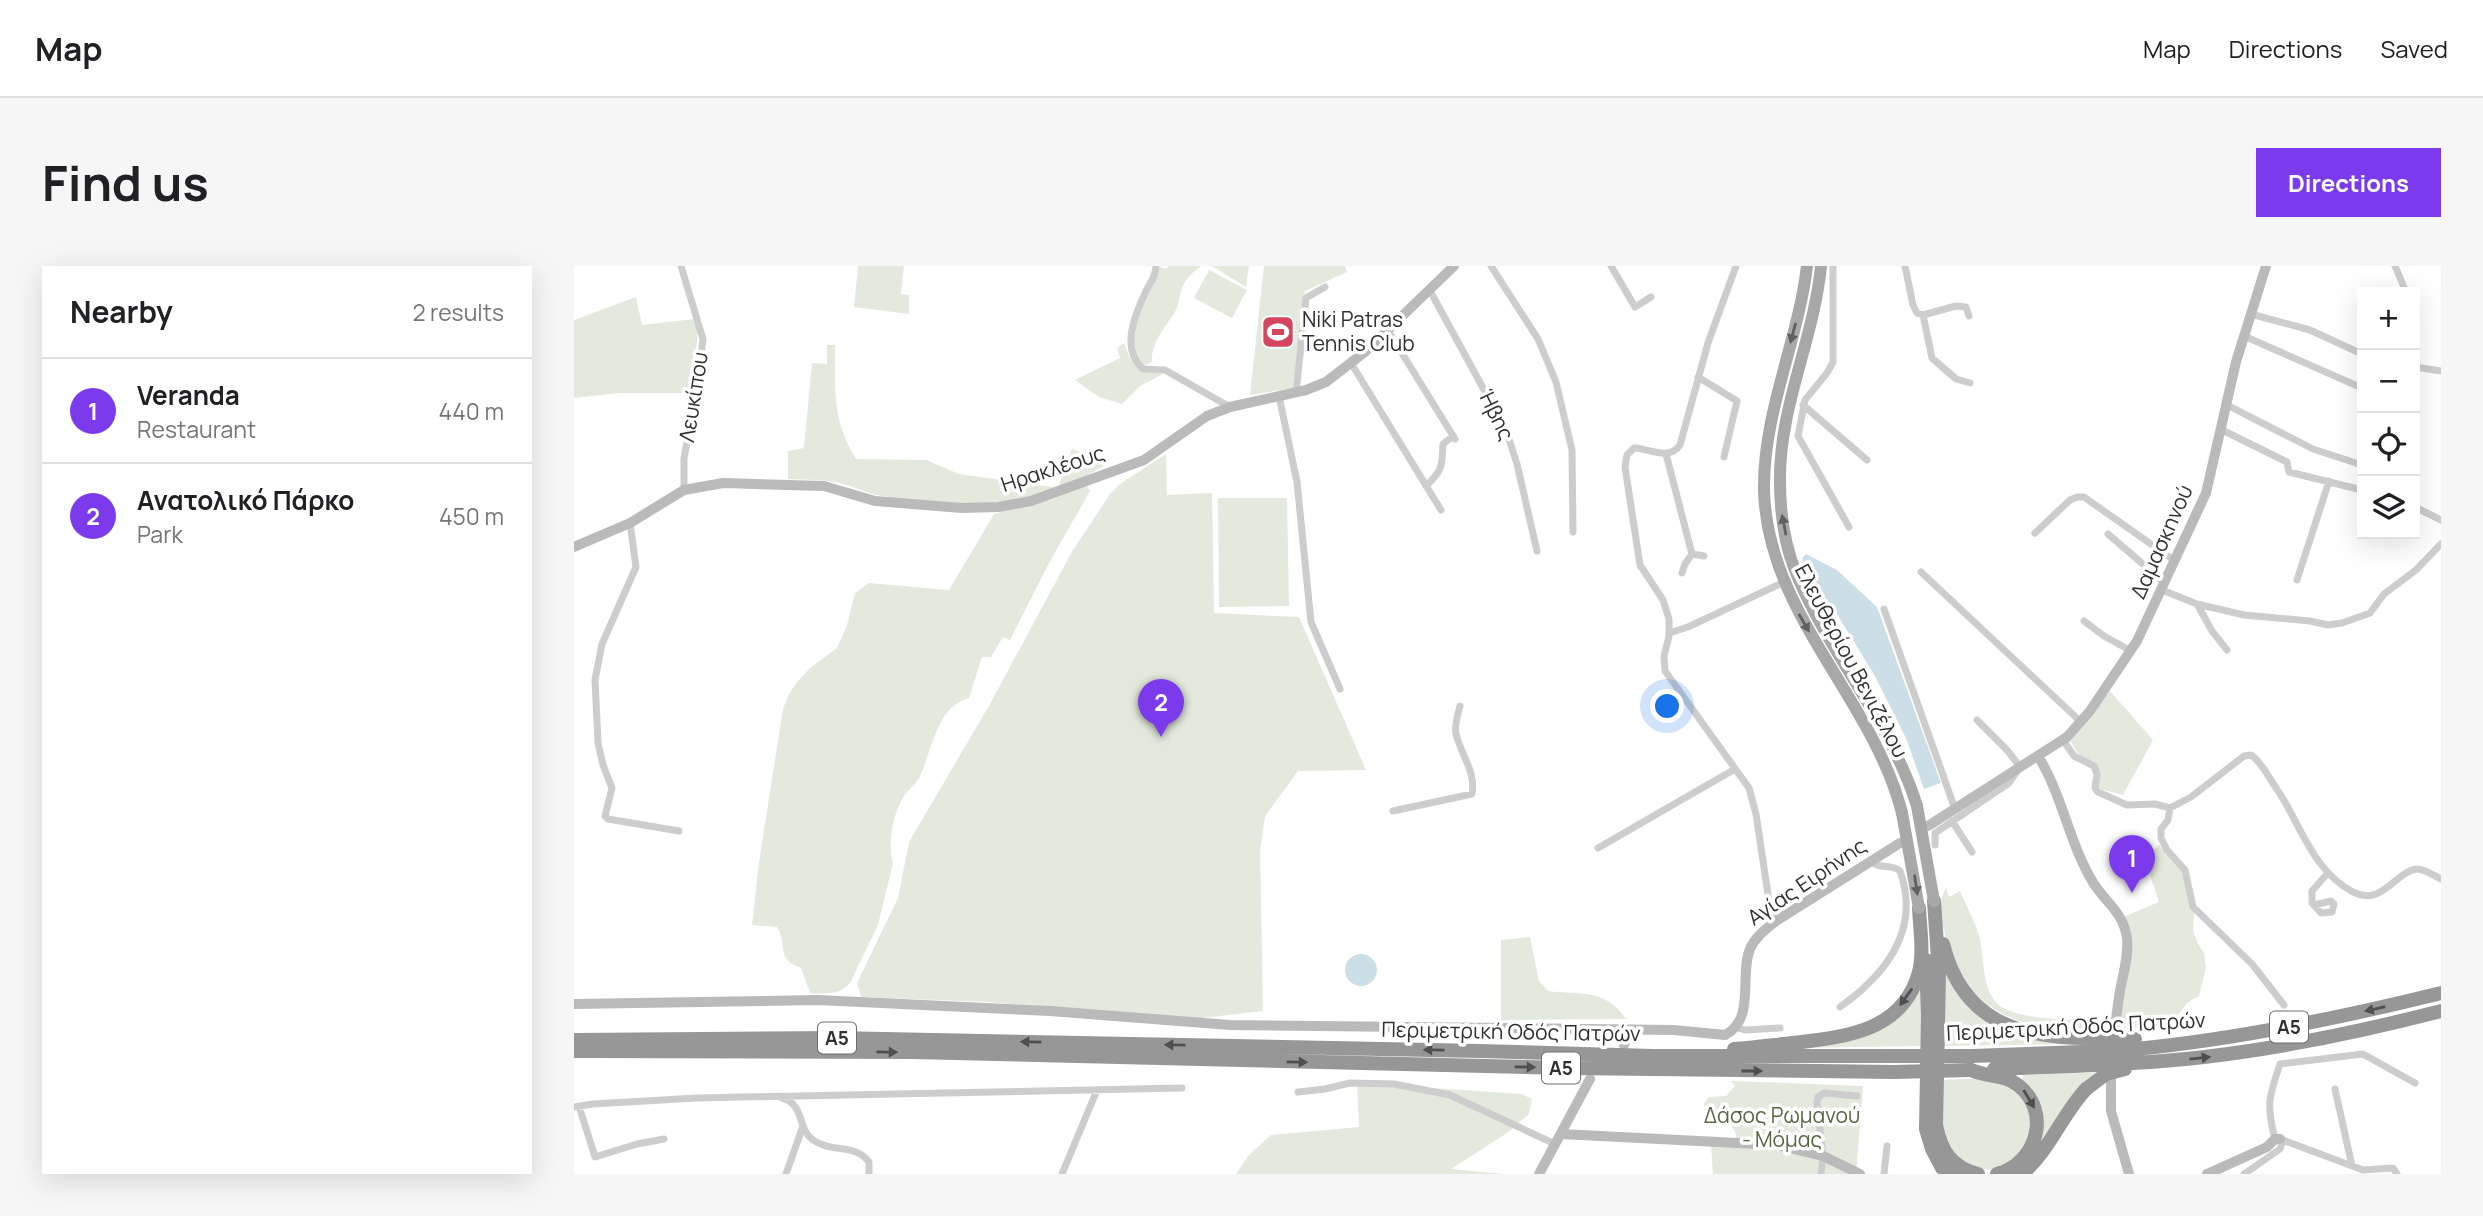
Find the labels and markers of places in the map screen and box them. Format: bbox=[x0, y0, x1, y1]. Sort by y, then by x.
place label: Niki Patras Tennis Club bbox=[1302, 305, 1415, 357]
sports icon: Niki Patras Tennis Club bbox=[1259, 313, 1297, 351]
pin: 2 bbox=[1138, 679, 1184, 737]
pin: 1 bbox=[2109, 835, 2155, 893]

